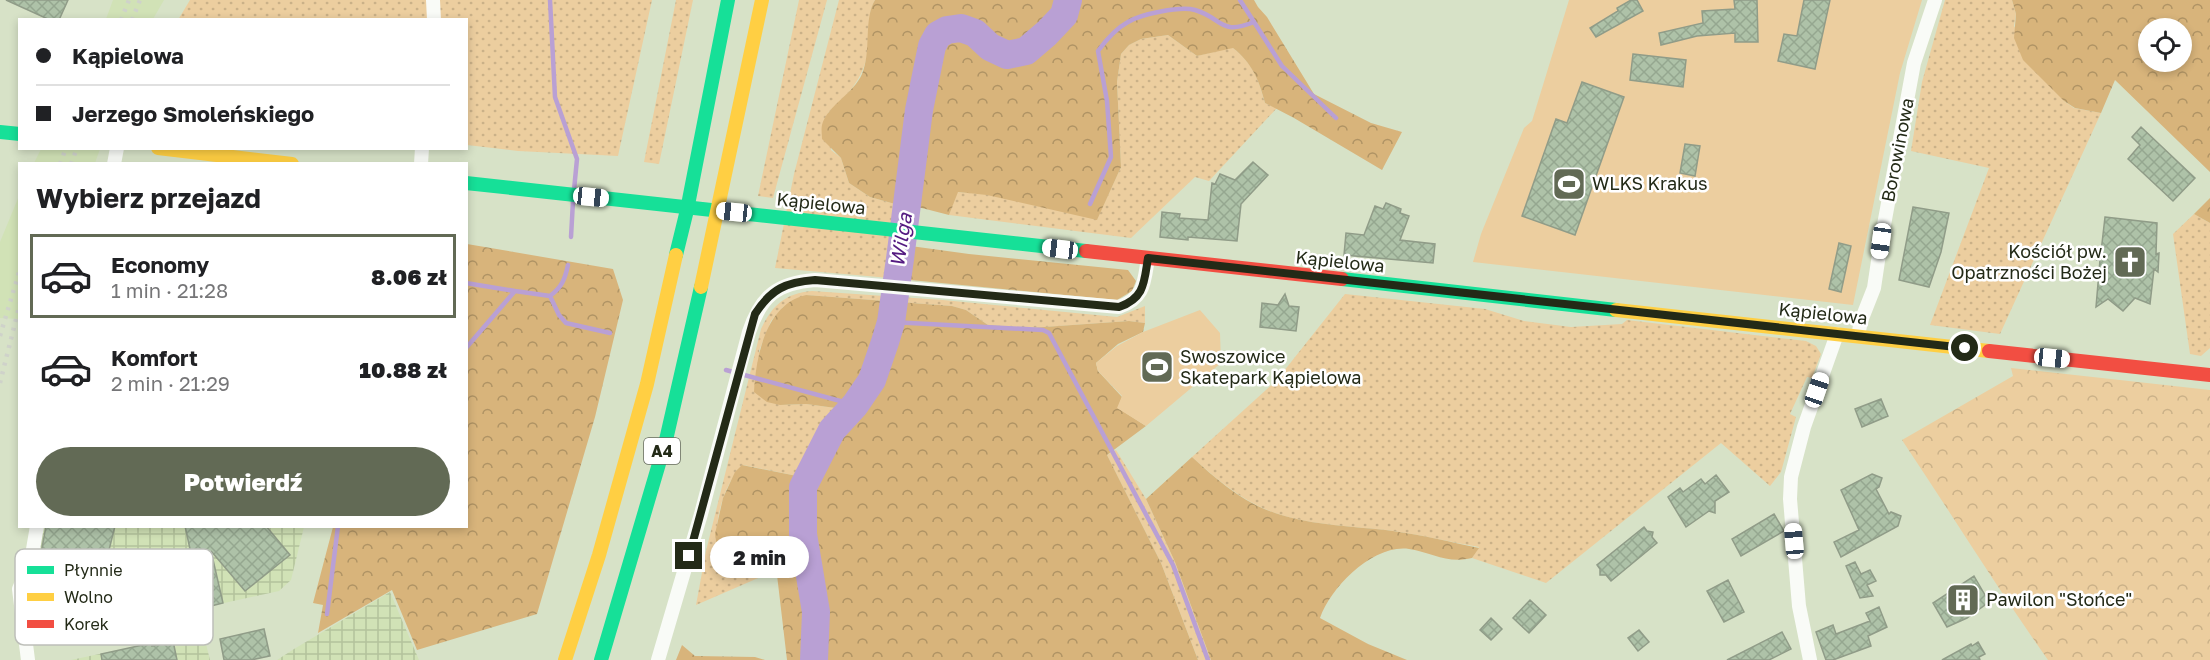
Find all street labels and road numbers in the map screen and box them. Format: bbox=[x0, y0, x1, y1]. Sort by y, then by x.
street label: Borowinowa bbox=[1876, 96, 1918, 204]
street label: Kąpielowa bbox=[776, 187, 867, 219]
street label: Kąpielowa bbox=[1295, 245, 1386, 277]
street label: Kąpielowa bbox=[1778, 297, 1869, 329]
road number: A4 bbox=[644, 438, 680, 464]

